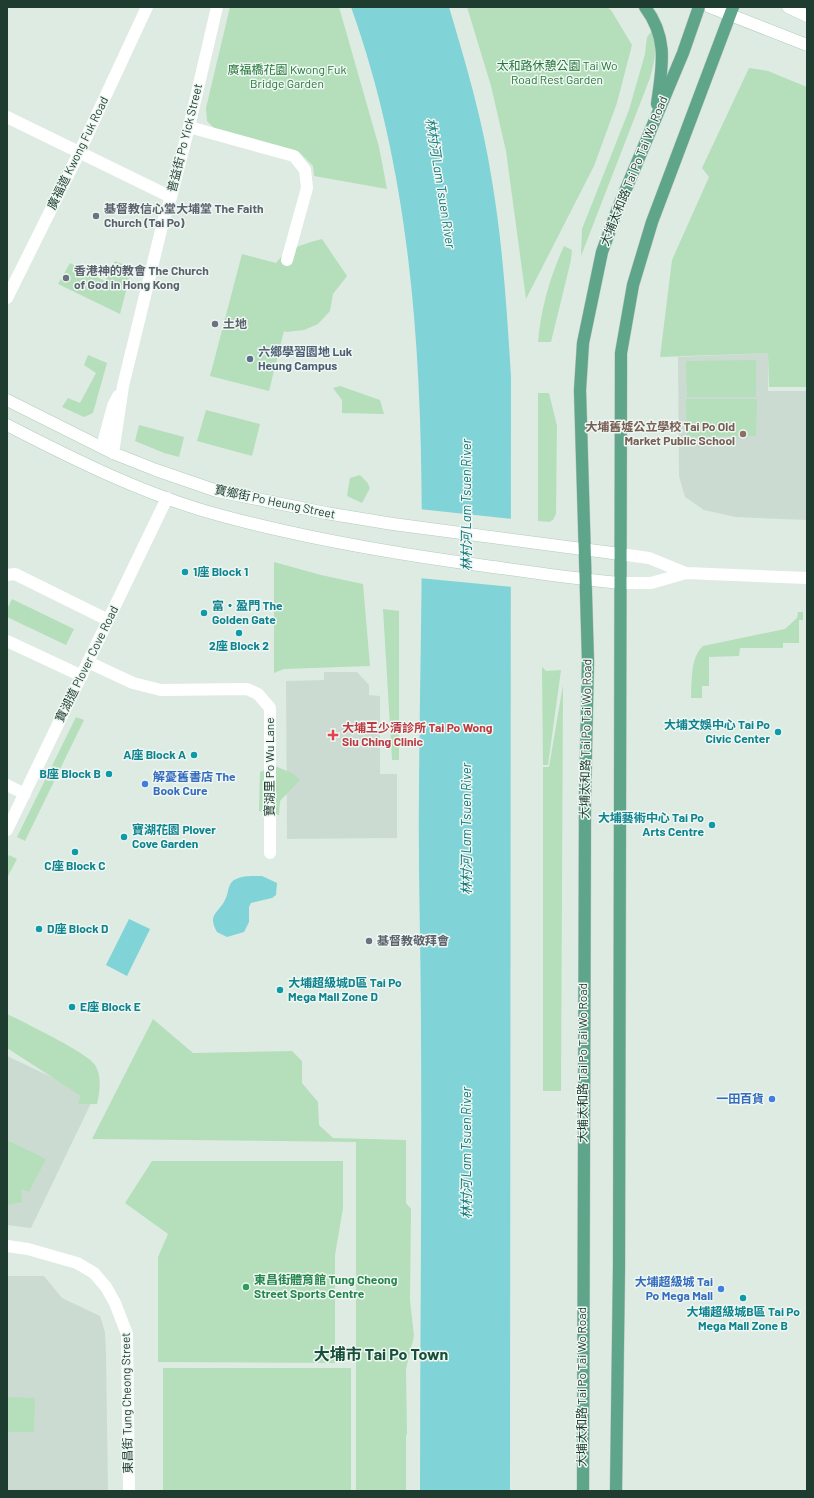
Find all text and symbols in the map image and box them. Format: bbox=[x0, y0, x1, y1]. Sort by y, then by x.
park label: 太和路休憩公園 Tai Wo Road Rest Garden bbox=[496, 58, 618, 86]
park label: 廣福橋花園 Kwong Fuk Bridge Garden bbox=[228, 62, 346, 90]
street label: 普益街 Po Yick Street bbox=[164, 82, 204, 194]
street label: 廣福道 Kwong Fuk Road bbox=[44, 94, 111, 211]
street label: 大埔太和路 Tai Po Tai Wo Road bbox=[597, 94, 670, 247]
water label: 林村河 Lam Tsuen River bbox=[423, 117, 459, 250]
place label: 基督教信心堂大埔堂 The Faith Church (Tai Po) bbox=[104, 201, 264, 229]
marker: 基督教信心堂大埔堂 The Faith Church (Tai Po) bbox=[91, 211, 101, 221]
place label: 香港神的教會 The Church of God in Hong Kong bbox=[74, 263, 209, 291]
marker: 香港神的教會 The Church of God in Hong Kong bbox=[61, 273, 71, 283]
place label: 土地 bbox=[223, 316, 247, 330]
marker: 土地 bbox=[210, 319, 220, 329]
place label: 六鄉學習園地 Luk Heung Campus bbox=[258, 344, 353, 372]
marker: 六鄉學習園地 Luk Heung Campus bbox=[245, 354, 255, 364]
place label: 大埔舊墟公立學校 Tai Po Old Market Public School bbox=[585, 419, 735, 447]
marker: 大埔舊墟公立學校 Tai Po Old Market Public School bbox=[738, 429, 748, 439]
water label: 林村河 Lam Tsuen River bbox=[458, 439, 474, 571]
street label: 寶鄉街 Po Heung Street bbox=[214, 481, 337, 521]
place label: 1座 Block 1 bbox=[193, 564, 248, 578]
marker: 1座 Block 1 bbox=[180, 567, 190, 577]
place label: 富‧盈門 The Golden Gate bbox=[212, 598, 283, 626]
street label: 寶湖道 Plover Cove Road bbox=[52, 603, 120, 724]
marker: 富‧盈門 The Golden Gate bbox=[199, 608, 209, 618]
marker: 2座 Block 2 bbox=[234, 628, 244, 638]
place label: 2座 Block 2 bbox=[209, 638, 269, 652]
street label: 大埔太和路 Tai Po Tai Wo Road bbox=[577, 659, 593, 819]
street label: 寶湖里 Po Wu Lane bbox=[262, 717, 276, 817]
place label: 大埔文娛中心 Tai Po Civic Center bbox=[664, 717, 770, 745]
place label: 大埔王少清診所 Tai Po Wong Siu Ching Clinic bbox=[342, 720, 493, 748]
marker: 大埔文娛中心 Tai Po Civic Center bbox=[773, 727, 783, 737]
marker: 大埔王少清診所 Tai Po Wong Siu Ching Clinic bbox=[327, 729, 339, 741]
place label: A座 Block A bbox=[123, 747, 186, 761]
marker: A座 Block A bbox=[189, 750, 199, 760]
water label: 林村河 Lam Tsuen River bbox=[458, 763, 474, 895]
place label: B座 Block B bbox=[39, 766, 101, 780]
marker: B座 Block B bbox=[104, 769, 114, 779]
place label: 解憂舊書店 The Book Cure bbox=[153, 769, 236, 797]
marker: 解憂舊書店 The Book Cure bbox=[140, 779, 150, 789]
place label: 大埔藝術中心 Tai Po Arts Centre bbox=[598, 810, 704, 838]
marker: 大埔藝術中心 Tai Po Arts Centre bbox=[707, 820, 717, 830]
place label: 寶湖花園 Plover Cove Garden bbox=[132, 822, 216, 850]
marker: 寶湖花園 Plover Cove Garden bbox=[119, 832, 129, 842]
marker: C座 Block C bbox=[70, 847, 80, 857]
place label: C座 Block C bbox=[44, 858, 106, 872]
place label: D座 Block D bbox=[47, 921, 109, 935]
marker: D座 Block D bbox=[34, 924, 44, 934]
place label: 基督教敬拜會 bbox=[377, 933, 449, 947]
marker: 基督教敬拜會 bbox=[364, 936, 374, 946]
place label: 大埔超級城D區 Tai Po Mega Mall Zone D bbox=[288, 975, 402, 1003]
street label: 大埔太和路 Tai Po Tai Wo Road bbox=[575, 983, 589, 1143]
marker: 大埔超級城D區 Tai Po Mega Mall Zone D bbox=[275, 985, 285, 995]
place label: E座 Block E bbox=[80, 999, 141, 1013]
marker: E座 Block E bbox=[67, 1002, 77, 1012]
water label: 林村河 Lam Tsuen River bbox=[458, 1087, 474, 1219]
place label: 一田百貨 bbox=[716, 1091, 764, 1105]
marker: 一田百貨 bbox=[767, 1094, 777, 1104]
place label: 東昌街體育館 Tung Cheong Street Sports Centre bbox=[254, 1272, 398, 1300]
place label: 大埔超級城 Tai Po Mega Mall bbox=[635, 1274, 713, 1302]
marker: 東昌街體育館 Tung Cheong Street Sports Centre bbox=[241, 1282, 251, 1292]
marker: 大埔超級城 Tai Po Mega Mall bbox=[716, 1284, 726, 1294]
marker: 大埔超級城B區 Tai Po Mega Mall Zone B bbox=[738, 1293, 748, 1303]
place label: 大埔超級城B區 Tai Po Mega Mall Zone B bbox=[686, 1304, 800, 1332]
street label: 大埔太和路 Tai Po Tai Wo Road bbox=[574, 1307, 588, 1467]
street label: 東昌街 Tung Cheong Street bbox=[118, 1332, 134, 1474]
district label: 大埔市 Tai Po Town bbox=[314, 1344, 448, 1363]

